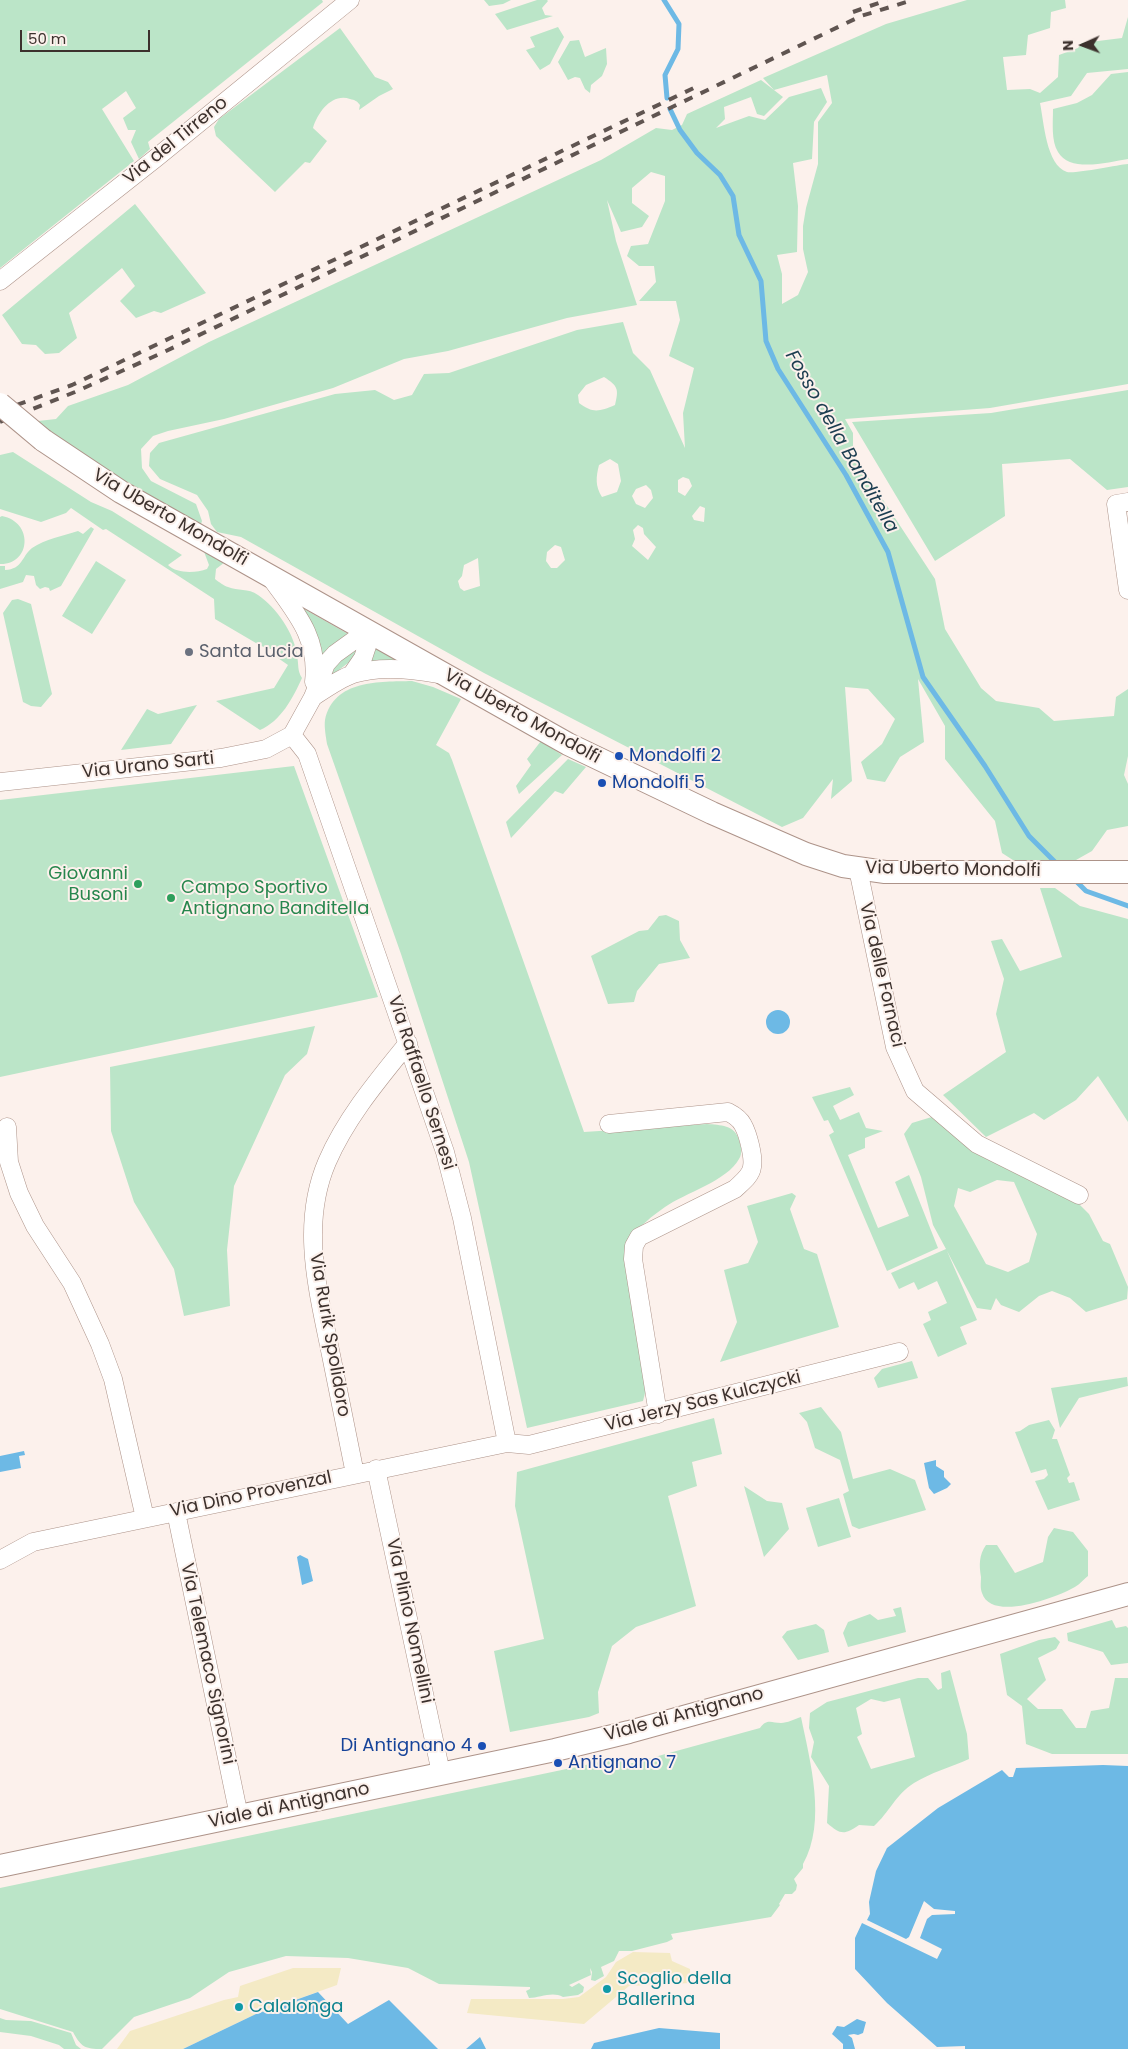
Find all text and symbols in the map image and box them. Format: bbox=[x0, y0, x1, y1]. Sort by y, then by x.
scale bar bbox=[22, 20, 152, 52]
north arrow bbox=[1058, 20, 1108, 70]
text: 50 m bbox=[28, 28, 66, 49]
text: N bbox=[1058, 40, 1078, 51]
street label: Via del Tirreno bbox=[119, 92, 233, 190]
water label: Fosso della Banditella bbox=[779, 347, 903, 537]
street label: Via Uberto Mondolfi bbox=[89, 465, 251, 571]
place label: Santa Lucia bbox=[199, 641, 304, 663]
marker: Santa Lucia bbox=[183, 646, 195, 658]
street label: Via Uberto Mondolfi bbox=[440, 665, 604, 769]
place label: Mondolfi 2 bbox=[629, 745, 721, 767]
street label: Via Urano Sarti bbox=[81, 748, 215, 784]
marker: Mondolfi 2 bbox=[613, 750, 625, 762]
place label: Mondolfi 5 bbox=[612, 772, 705, 794]
marker: Mondolfi 5 bbox=[596, 777, 608, 789]
street label: Via Uberto Mondolfi bbox=[865, 858, 1041, 882]
place label: Giovanni Busoni bbox=[48, 863, 128, 906]
place label: Campo Sportivo Antignano Banditella bbox=[181, 877, 369, 920]
marker: Giovanni Busoni bbox=[132, 878, 144, 890]
marker: Campo Sportivo Antignano Banditella bbox=[165, 892, 177, 904]
street label: Via delle Fornaci bbox=[854, 900, 908, 1050]
street label: Via Raffaello Sernesi bbox=[383, 993, 459, 1173]
street label: Via Rurik Spolidoro bbox=[304, 1251, 354, 1419]
street label: Via Jerzy Sas Kulczycki bbox=[603, 1367, 803, 1437]
street label: Via Dino Provenzal bbox=[168, 1467, 334, 1523]
street label: Via Plinio Nomellini bbox=[381, 1536, 437, 1706]
street label: Via Telemaco Signorini bbox=[175, 1561, 239, 1767]
street label: Viale di Antignano bbox=[602, 1683, 766, 1747]
place label: Di Antignano 4 bbox=[340, 1735, 472, 1757]
marker: Di Antignano 4 bbox=[476, 1740, 488, 1752]
place label: Antignano 7 bbox=[568, 1752, 676, 1774]
marker: Antignano 7 bbox=[552, 1757, 564, 1769]
street label: Viale di Antignano bbox=[207, 1778, 371, 1834]
place label: Scoglio della Ballerina bbox=[617, 1968, 732, 2010]
marker: Scoglio della Ballerina bbox=[601, 1983, 613, 1995]
place label: Calalonga bbox=[249, 1996, 343, 2018]
marker: Calalonga bbox=[233, 2001, 245, 2013]

